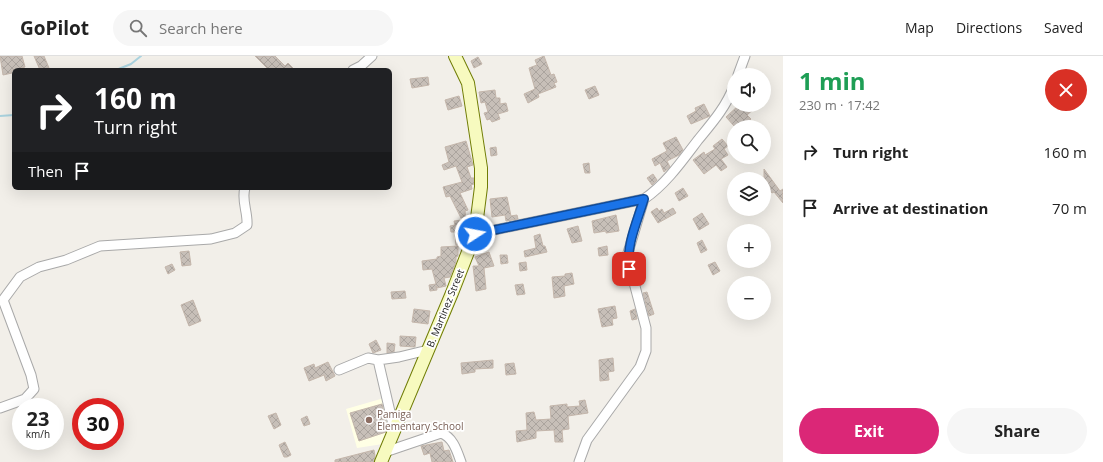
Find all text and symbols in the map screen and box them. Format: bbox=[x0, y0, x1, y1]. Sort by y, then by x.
search box bbox=[113, 10, 393, 46]
text: GoPilot bbox=[20, 15, 89, 41]
icon: search bbox=[127, 17, 149, 39]
text: Search here bbox=[159, 18, 243, 38]
text: Map bbox=[905, 18, 934, 37]
text: Directions bbox=[956, 18, 1022, 37]
text: Saved bbox=[1044, 18, 1083, 37]
text: 1 min bbox=[799, 64, 866, 97]
map controls bbox=[727, 68, 771, 320]
button: sound bbox=[727, 68, 771, 112]
button: close bbox=[1045, 69, 1087, 111]
text: 160 m bbox=[94, 79, 177, 117]
icon: right bbox=[28, 84, 80, 136]
text: 230 m · 17:42 bbox=[799, 96, 880, 114]
text: Turn right bbox=[94, 115, 177, 139]
button: search bbox=[727, 120, 771, 164]
icon: right bbox=[799, 141, 821, 163]
text: Turn right bbox=[833, 142, 908, 162]
text: 160 m bbox=[1043, 142, 1087, 162]
icon: arrive bbox=[71, 160, 93, 182]
text: Then bbox=[28, 161, 63, 181]
button: layers bbox=[727, 172, 771, 216]
icon: arrive bbox=[799, 197, 821, 219]
text: Arrive at destination bbox=[833, 198, 988, 218]
text: 70 m bbox=[1052, 198, 1087, 218]
position arrow bbox=[454, 213, 496, 255]
button: + bbox=[727, 224, 771, 268]
pin bbox=[612, 252, 646, 286]
icon: arrive bbox=[618, 258, 640, 280]
street label: B. Martinez Street bbox=[423, 266, 467, 349]
button: − bbox=[727, 276, 771, 320]
speed limit sign: 30 bbox=[72, 398, 124, 450]
text: 23 bbox=[27, 405, 49, 432]
place label: Pamiga Elementary School bbox=[377, 407, 463, 433]
button: Exit bbox=[799, 408, 939, 454]
button: Share bbox=[947, 408, 1087, 454]
marker: Pamiga Elementary School bbox=[364, 415, 374, 425]
text: km/h bbox=[26, 427, 50, 441]

